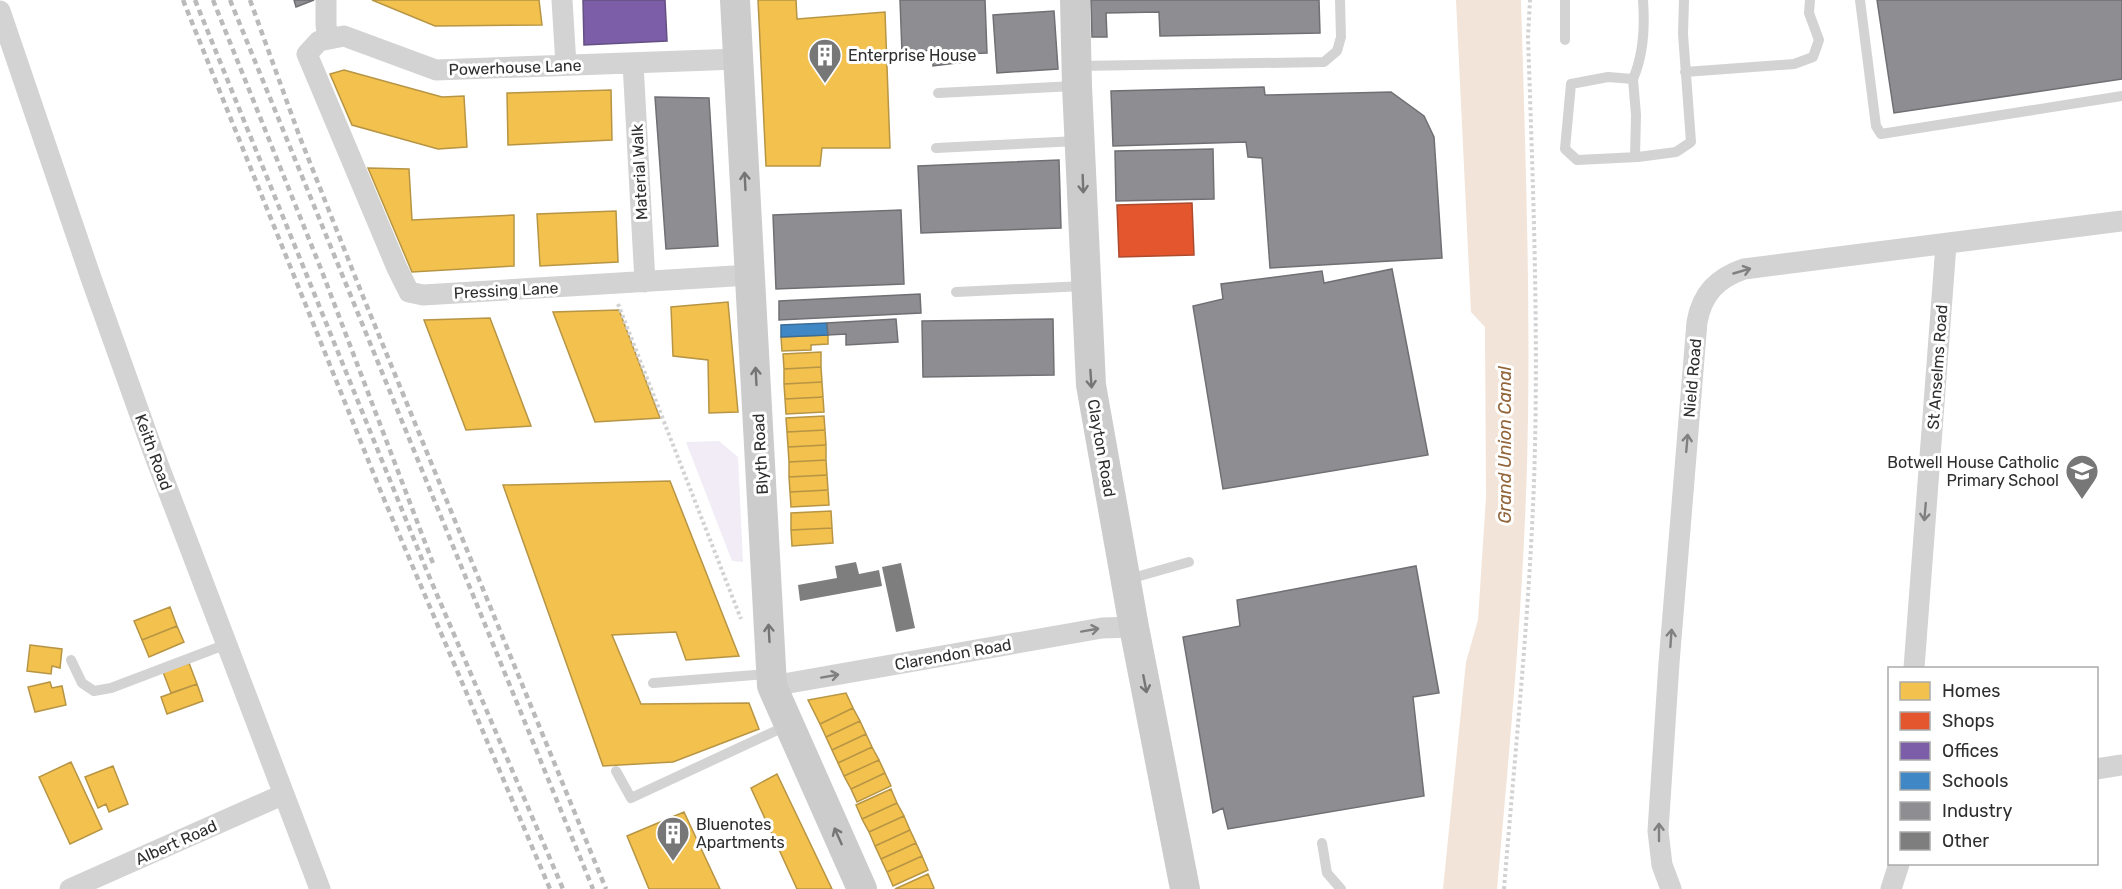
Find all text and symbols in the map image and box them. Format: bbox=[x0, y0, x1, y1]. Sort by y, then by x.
building icon: Enterprise House bbox=[807, 37, 843, 84]
place label: Enterprise House bbox=[848, 46, 977, 65]
street label: Powerhouse Lane bbox=[448, 56, 582, 79]
street label: Material Walk bbox=[627, 123, 652, 221]
one-way arrow bbox=[740, 172, 751, 192]
one-way arrow bbox=[1077, 174, 1088, 194]
one-way arrow bbox=[1732, 265, 1751, 276]
street label: Pressing Lane bbox=[453, 278, 559, 303]
street label: St Anselms Road bbox=[1924, 304, 1951, 430]
street label: Nield Road bbox=[1680, 338, 1705, 418]
one-way arrow bbox=[750, 366, 761, 386]
water label: Grand Union Canal bbox=[1494, 366, 1516, 524]
one-way arrow bbox=[1086, 369, 1097, 389]
street label: Clayton Road bbox=[1084, 398, 1119, 498]
street label: Keith Road bbox=[131, 411, 176, 493]
street label: Blyth Road bbox=[749, 413, 772, 495]
one-way arrow bbox=[1681, 434, 1692, 454]
place label: Botwell House Catholic Primary School bbox=[1887, 453, 2059, 490]
school or university icon: Botwell House Catholic Primary School bbox=[2064, 453, 2100, 500]
one-way arrow bbox=[1919, 502, 1930, 522]
one-way arrow bbox=[764, 624, 775, 644]
one-way arrow bbox=[1080, 624, 1100, 635]
one-way arrow bbox=[1666, 628, 1677, 648]
street label: Clarendon Road bbox=[893, 635, 1013, 674]
legend bbox=[1888, 667, 2098, 865]
one-way arrow bbox=[820, 670, 839, 681]
one-way arrow bbox=[1140, 674, 1151, 693]
text: Homes bbox=[1942, 680, 2000, 702]
text: Shops bbox=[1942, 710, 1994, 732]
text: Offices bbox=[1942, 740, 1999, 762]
text: Schools bbox=[1942, 770, 2008, 792]
text: Industry bbox=[1942, 800, 2012, 822]
building icon: Bluenotes Apartments bbox=[655, 815, 691, 862]
place label: Bluenotes Apartments bbox=[696, 815, 785, 852]
street label: Albert Road bbox=[132, 816, 220, 869]
one-way arrow bbox=[1653, 823, 1665, 843]
one-way arrow bbox=[831, 827, 843, 845]
text: Other bbox=[1942, 830, 1989, 852]

